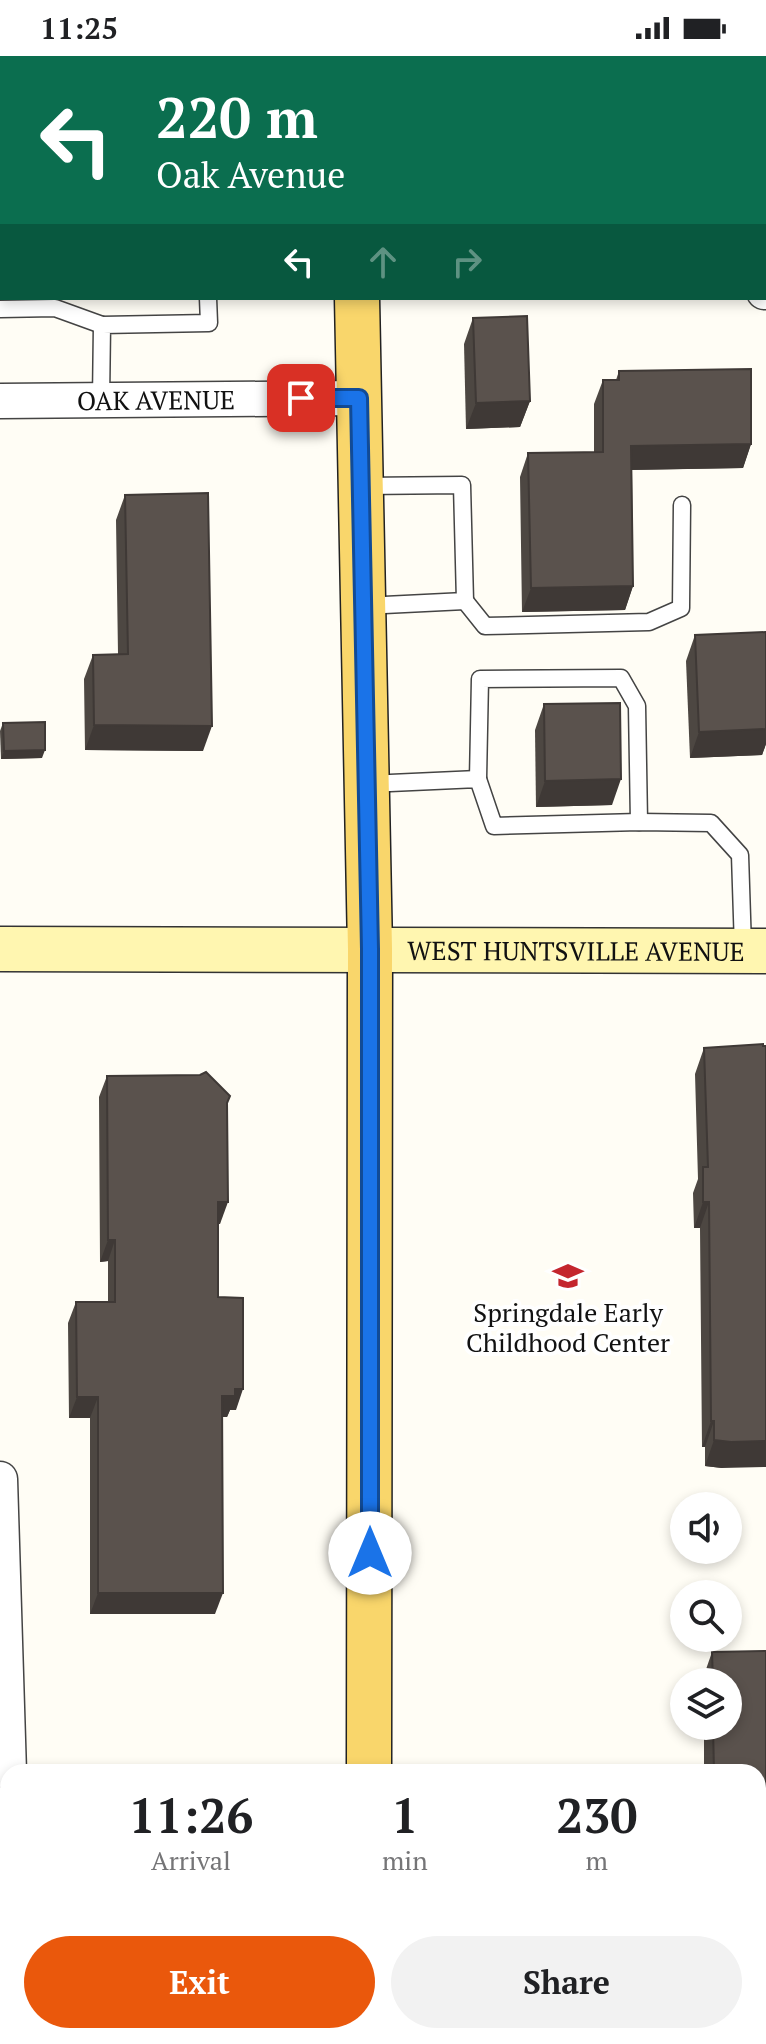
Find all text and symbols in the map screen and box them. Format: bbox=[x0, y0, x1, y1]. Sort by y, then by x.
text: 11:25 bbox=[40, 8, 118, 48]
text: 220 m bbox=[156, 80, 318, 154]
icon: left bbox=[24, 88, 128, 192]
text: Oak Avenue bbox=[156, 151, 345, 198]
icon: left bbox=[277, 240, 321, 284]
icon: ahead bbox=[361, 240, 405, 284]
icon: right bbox=[445, 240, 489, 284]
pin bbox=[267, 364, 335, 432]
icon: arrive bbox=[279, 376, 323, 420]
street label: OAK AVENUE bbox=[77, 382, 235, 417]
street label: WEST HUNTSVILLE AVENUE bbox=[407, 933, 745, 968]
school or university icon: Springdale Early Childhood Center bbox=[551, 1259, 585, 1293]
place label: Springdale Early Childhood Center bbox=[466, 1295, 670, 1359]
map controls bbox=[670, 1492, 742, 1740]
button: sound bbox=[670, 1492, 742, 1564]
position arrow bbox=[328, 1511, 412, 1595]
button: search bbox=[670, 1580, 742, 1652]
button: layers bbox=[670, 1668, 742, 1740]
text: 11:26 bbox=[128, 1783, 253, 1847]
text: 1 bbox=[391, 1783, 418, 1847]
text: 230 bbox=[556, 1783, 638, 1847]
text: Arrival bbox=[151, 1843, 231, 1877]
text: min bbox=[382, 1843, 428, 1877]
text: m bbox=[586, 1843, 608, 1877]
button: Exit bbox=[24, 1936, 375, 2028]
button: Share bbox=[391, 1936, 742, 2028]

